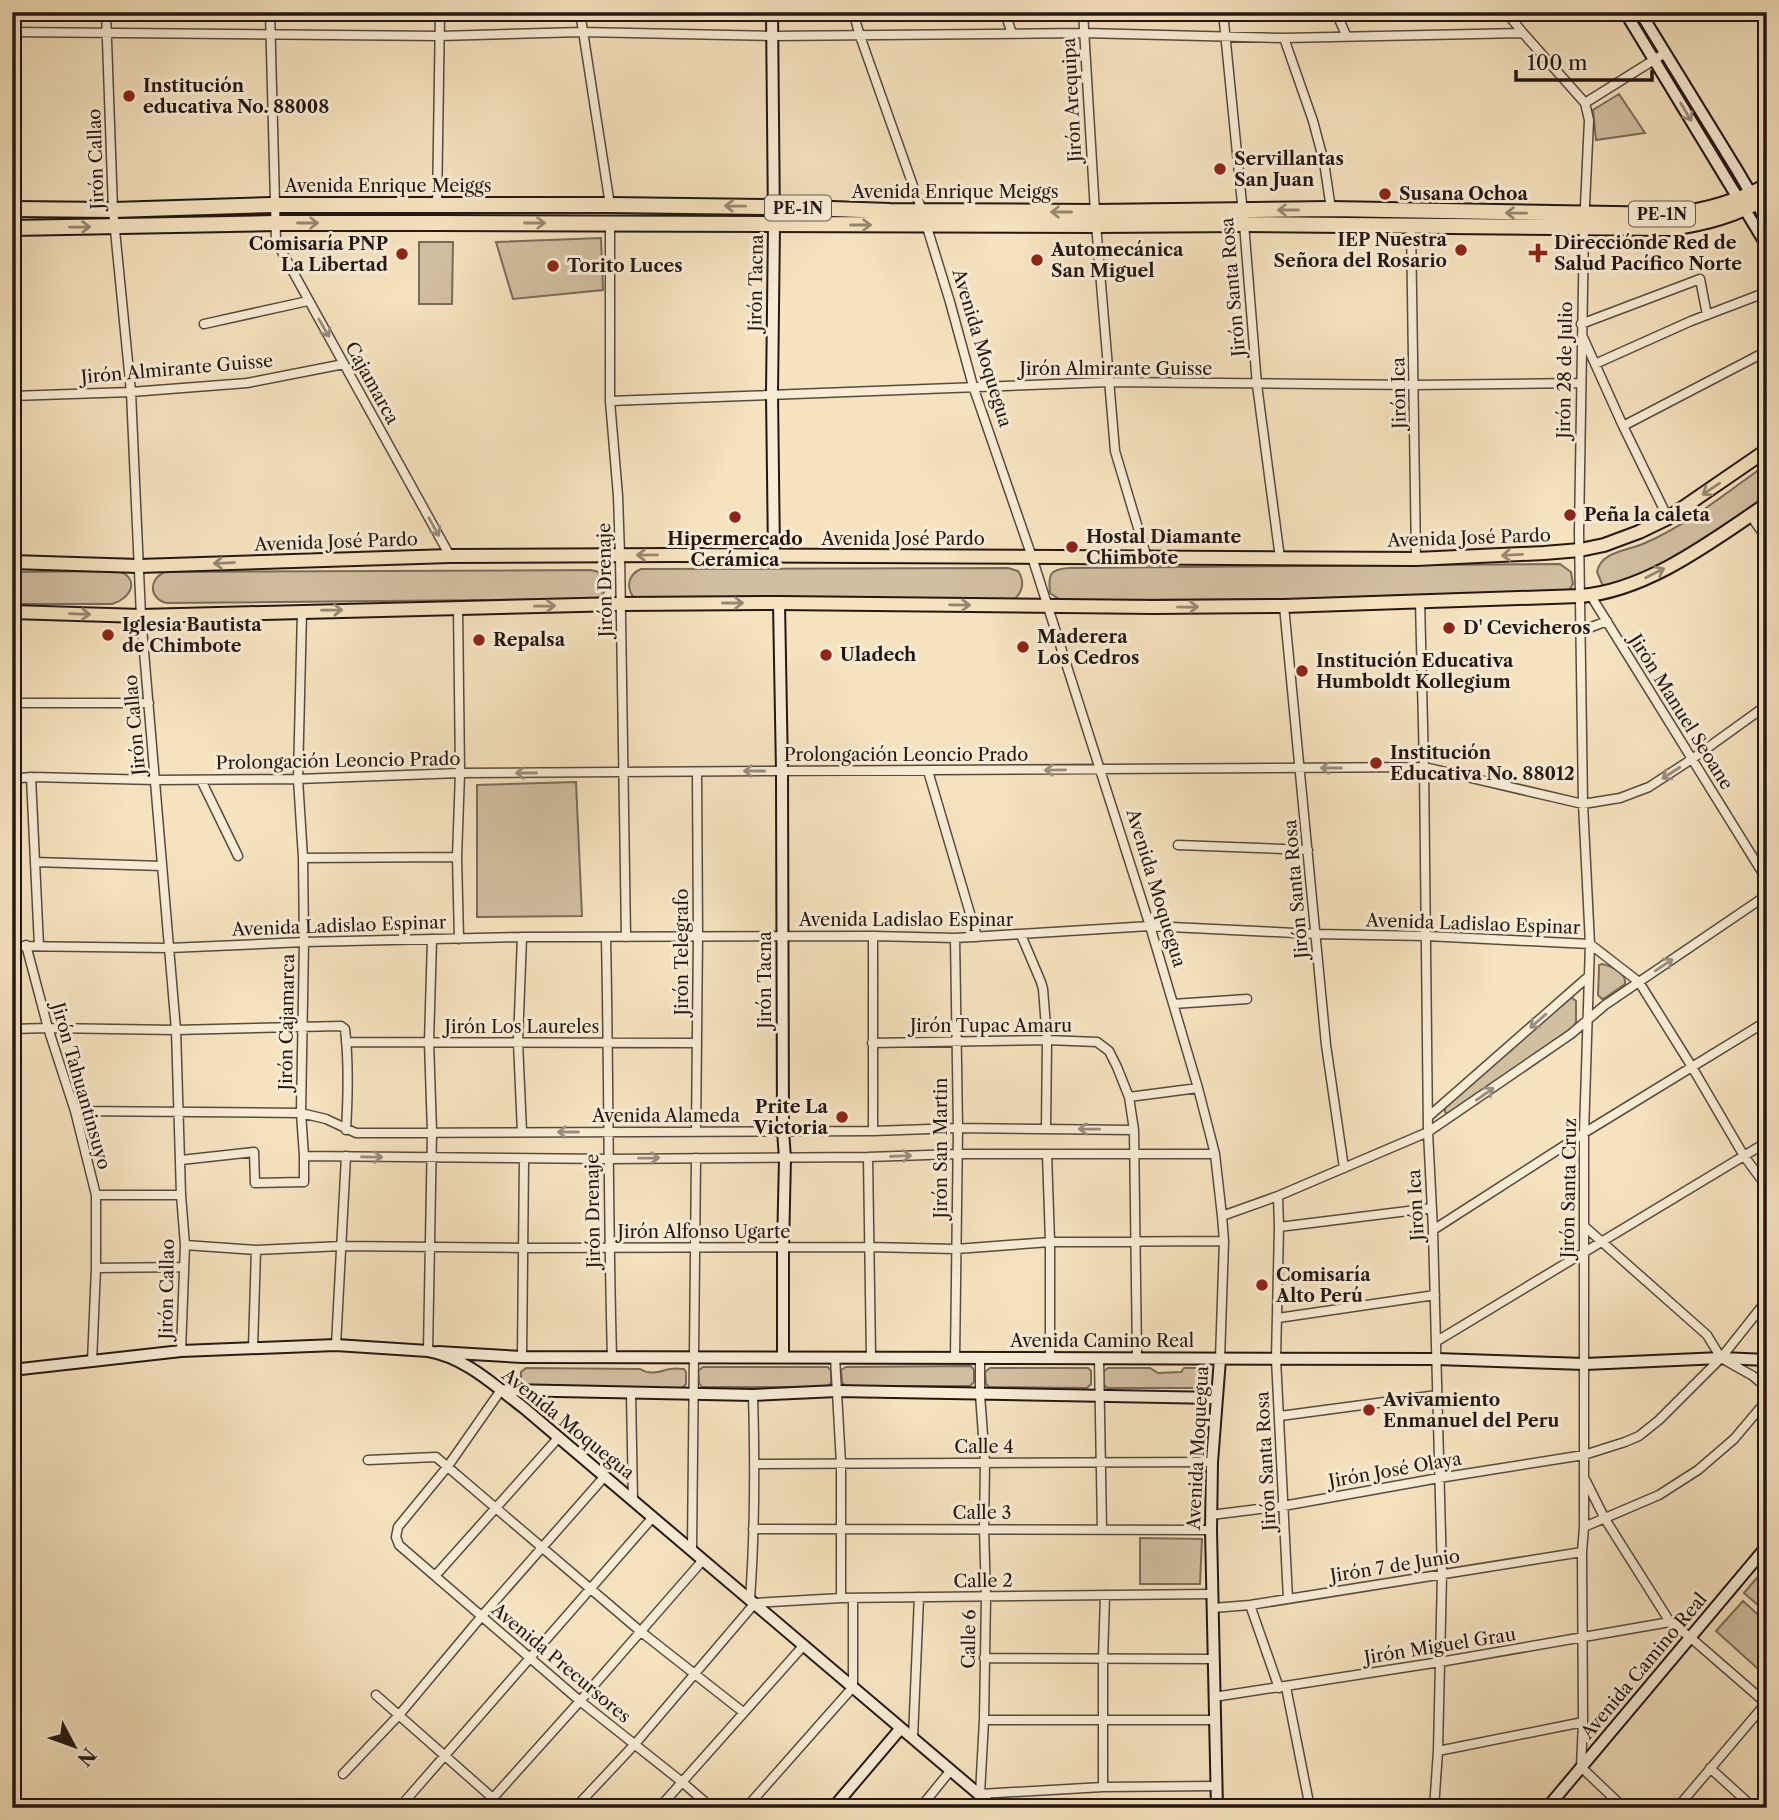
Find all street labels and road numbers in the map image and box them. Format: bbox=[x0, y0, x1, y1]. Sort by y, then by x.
street label: Jirón Arequipa bbox=[1058, 37, 1086, 166]
street label: Jirón Callao bbox=[83, 108, 109, 213]
street label: Avenida Enrique Meiggs bbox=[283, 175, 492, 197]
street label: Avenida Enrique Meiggs bbox=[850, 181, 1059, 203]
road number: PE-1N bbox=[765, 196, 831, 220]
road number: PE-1N bbox=[1629, 202, 1695, 227]
street label: Jirón Santa Rosa bbox=[1216, 216, 1250, 361]
street label: Jirón Tacna bbox=[744, 234, 768, 335]
street label: Avenida Moquegua bbox=[947, 265, 1017, 430]
street label: Jirón 28 de Julio bbox=[1553, 301, 1577, 442]
street label: Cajamarca bbox=[340, 338, 404, 428]
street label: Jirón Almirante Guisse bbox=[77, 350, 274, 389]
street label: Jirón Ica bbox=[1387, 356, 1411, 432]
street label: Jirón Almirante Guisse bbox=[1017, 358, 1212, 380]
street label: Jirón Drenaje bbox=[593, 523, 617, 640]
street label: Avenida José Pardo bbox=[1386, 524, 1551, 552]
street label: Avenida José Pardo bbox=[253, 528, 418, 556]
street label: Avenida José Pardo bbox=[820, 528, 985, 550]
street label: Jirón Manuel Seoane bbox=[1623, 628, 1738, 794]
street label: Jirón Callao bbox=[120, 674, 151, 779]
street label: Prolongación Leoncio Prado bbox=[784, 744, 1028, 766]
street label: Prolongación Leoncio Prado bbox=[215, 748, 461, 774]
street label: Avenida Moquegua bbox=[1121, 805, 1191, 970]
street label: Jirón Santa Rosa bbox=[1279, 818, 1313, 963]
street label: Jirón Telegrafo bbox=[671, 889, 693, 1018]
street label: Avenida Ladislao Espinar bbox=[798, 909, 1014, 931]
street label: Avenida Ladislao Espinar bbox=[1364, 909, 1581, 939]
street label: Avenida Ladislao Espinar bbox=[230, 911, 447, 941]
street label: Jirón Tacna bbox=[754, 931, 776, 1032]
street label: Jirón Cajamarca bbox=[275, 953, 299, 1094]
street label: Jirón Tahuantinsuyo bbox=[46, 997, 115, 1172]
street label: Jirón Tupac Amaru bbox=[907, 1015, 1072, 1037]
street label: Jirón Los Laureles bbox=[442, 1016, 599, 1038]
street label: Jirón San Martin bbox=[930, 1078, 952, 1221]
street label: Avenida Alameda bbox=[591, 1105, 741, 1127]
street label: Jirón Santa Cruz bbox=[1557, 1118, 1581, 1261]
street label: Jirón Drenaje bbox=[581, 1154, 605, 1271]
street label: Jirón Ica bbox=[1403, 1168, 1429, 1244]
street label: Jirón Alfonso Ugarte bbox=[615, 1221, 790, 1243]
street label: Jirón Callao bbox=[155, 1238, 179, 1343]
street label: Avenida Camino Real bbox=[1009, 1330, 1194, 1352]
street label: Avenida Moquegua bbox=[496, 1363, 639, 1485]
street label: Avenida Moquegua bbox=[1183, 1365, 1213, 1532]
street label: Jirón Santa Rosa bbox=[1251, 1390, 1281, 1534]
street label: Calle 4 bbox=[954, 1436, 1014, 1458]
street label: Jirón José Olaya bbox=[1324, 1447, 1464, 1493]
street label: Calle 3 bbox=[953, 1502, 1011, 1524]
street label: Jirón 7 de Junio bbox=[1326, 1545, 1461, 1588]
street label: Calle 2 bbox=[953, 1569, 1013, 1593]
street label: Avenida Camino Real bbox=[1576, 1588, 1712, 1744]
street label: Avenida Precursores bbox=[486, 1598, 635, 1728]
street label: Calle 6 bbox=[957, 1609, 981, 1669]
street label: Jirón Miguel Grau bbox=[1360, 1623, 1517, 1669]

